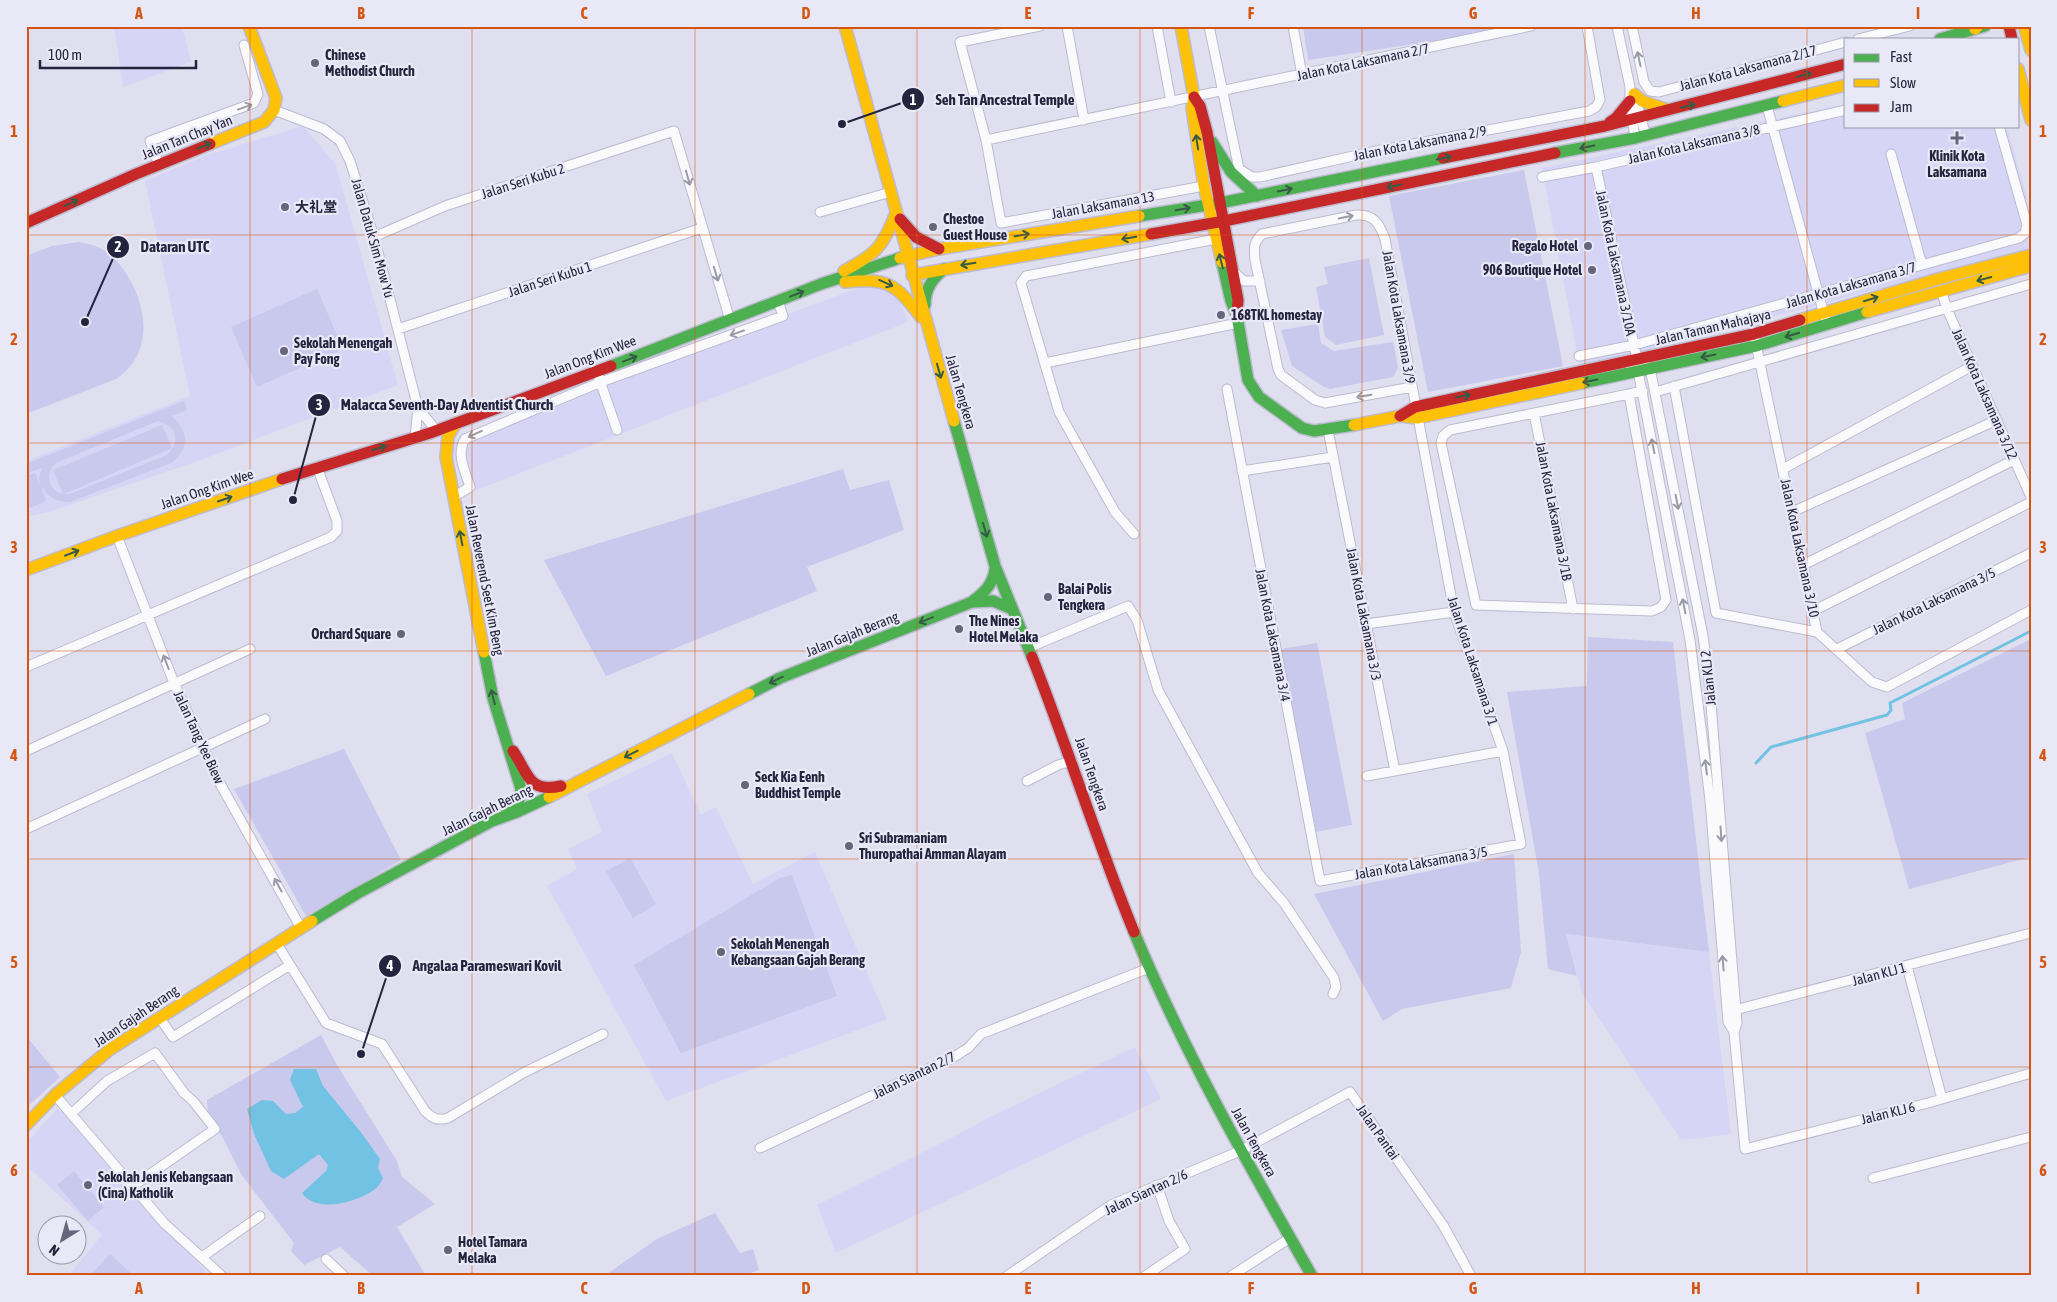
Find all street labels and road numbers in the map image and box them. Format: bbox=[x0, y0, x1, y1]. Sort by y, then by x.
street label: Jalan Kota Laksamana 2/7 bbox=[1295, 40, 1431, 84]
street label: Jalan Kota Laksamana 2/17 bbox=[1678, 42, 1818, 94]
street label: Jalan Tan Chay Yan bbox=[139, 112, 235, 162]
street label: Jalan Kota Laksamana 3/8 bbox=[1627, 121, 1762, 167]
street label: Jalan Kota Laksamana 2/9 bbox=[1352, 122, 1488, 164]
street label: Jalan Seri Kubu 2 bbox=[479, 160, 567, 202]
street label: Jalan Datuk Sim Mow Yu bbox=[348, 177, 398, 299]
street label: Jalan Laksamana 13 bbox=[1050, 188, 1156, 222]
street label: Jalan Kota Laksamana 3/10A bbox=[1593, 189, 1639, 337]
street label: Jalan Kota Laksamana 3/9 bbox=[1379, 249, 1419, 385]
street label: Jalan Seri Kubu 1 bbox=[506, 258, 594, 300]
street label: Jalan Kota Laksamana 3/7 bbox=[1784, 259, 1918, 311]
street label: Jalan Taman Mahajaya bbox=[1654, 306, 1772, 348]
street label: Jalan Kota Laksamana 3/12 bbox=[1949, 326, 2021, 462]
street label: Jalan Ong Kim Wee bbox=[542, 332, 638, 382]
street label: Jalan Tengkera bbox=[943, 353, 979, 431]
street label: Jalan Kota Laksamana 3/1B bbox=[1533, 440, 1575, 582]
street label: Jalan Ong Kim Wee bbox=[158, 466, 256, 512]
street label: Jalan Kota Laksamana 3/10 bbox=[1777, 477, 1823, 619]
street label: Jalan Reverend Seet Kim Beng bbox=[463, 503, 507, 657]
street label: Jalan Kota Laksamana 3/3 bbox=[1343, 546, 1385, 682]
street label: Jalan Kota Laksamana 3/5 bbox=[1870, 564, 1998, 638]
street label: Jalan Kota Laksamana 3/4 bbox=[1252, 567, 1294, 703]
street label: Jalan Kota Laksamana 3/1 bbox=[1445, 594, 1501, 728]
street label: Jalan Gajah Berang bbox=[803, 608, 901, 660]
street label: Jalan KLJ 2 bbox=[1697, 650, 1719, 706]
street label: Jalan Tang Yee Biew bbox=[170, 688, 228, 787]
street label: Jalan Tengkera bbox=[1072, 735, 1112, 813]
street label: Jalan Gajah Berang bbox=[439, 781, 535, 839]
street label: Jalan Kota Laksamana 3/5 bbox=[1353, 843, 1489, 883]
street label: Jalan KLJ 1 bbox=[1850, 959, 1908, 989]
street label: Jalan Gajah Berang bbox=[91, 982, 181, 1050]
street label: Jalan Siantan 2/7 bbox=[870, 1048, 958, 1102]
street label: Jalan KLJ 6 bbox=[1859, 1098, 1917, 1127]
street label: Jalan Pantai bbox=[1353, 1101, 1403, 1163]
street label: Jalan Tengkera bbox=[1228, 1104, 1280, 1180]
street label: Jalan Siantan 2/6 bbox=[1102, 1166, 1190, 1218]

